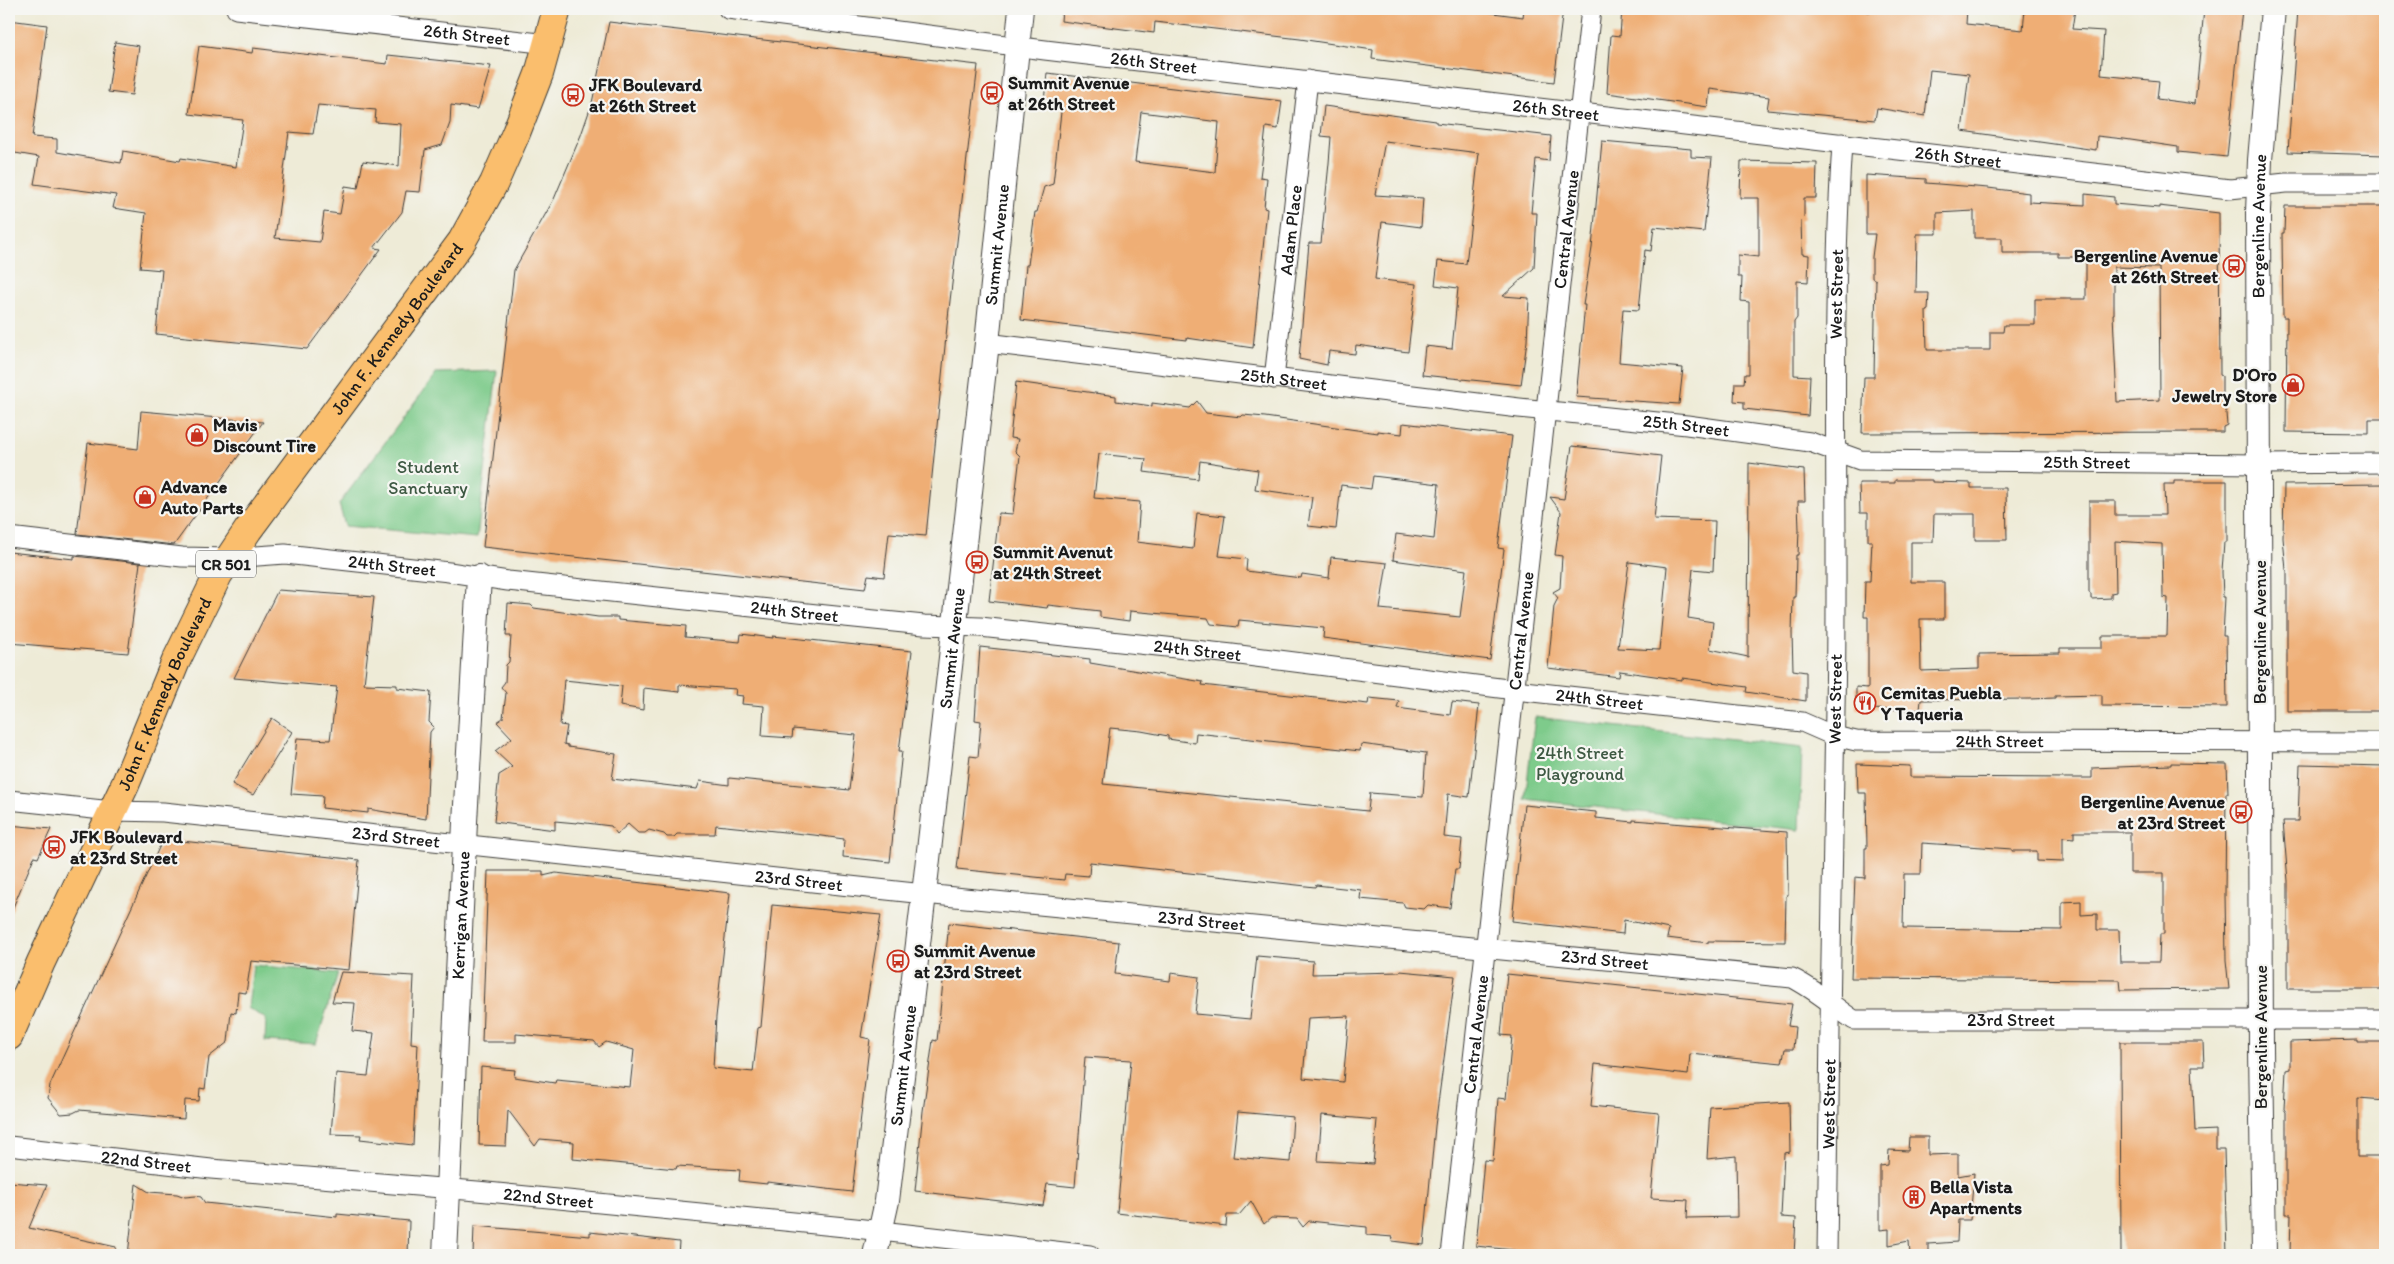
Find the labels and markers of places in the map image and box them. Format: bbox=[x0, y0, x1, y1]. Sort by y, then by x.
place label: Summit Avenue at 26th Street bbox=[1008, 72, 1130, 115]
place label: JFK Boulevard at 26th Street bbox=[588, 74, 703, 117]
bus stop icon: Summit Avenue at 26th Street bbox=[980, 81, 1004, 105]
bus stop icon: JFK Boulevard at 26th Street bbox=[561, 83, 585, 107]
place label: Bergenline Avenue at 26th Street bbox=[2074, 245, 2218, 288]
bus stop icon: Bergenline Avenue at 26th Street bbox=[2222, 254, 2246, 278]
place label: D'Oro Jewelry Store bbox=[2171, 364, 2277, 407]
shop icon: D'Oro Jewelry Store bbox=[2281, 373, 2305, 397]
place label: Mavis Discount Tire bbox=[213, 414, 316, 457]
shop icon: Mavis Discount Tire bbox=[185, 423, 209, 447]
place label: Advance Auto Parts bbox=[160, 476, 243, 519]
shop icon: Advance Auto Parts bbox=[133, 485, 157, 509]
place label: Summit Avenut at 24th Street bbox=[993, 541, 1113, 584]
bus stop icon: Summit Avenut at 24th Street bbox=[965, 550, 989, 574]
place label: Cemitas Puebla Y Taqueria bbox=[1880, 682, 2002, 725]
restaurant icon: Cemitas Puebla Y Taqueria bbox=[1853, 691, 1877, 715]
place label: Bergenline Avenue at 23rd Street bbox=[2081, 791, 2225, 834]
bus stop icon: Bergenline Avenue at 23rd Street bbox=[2229, 800, 2253, 824]
place label: JFK Boulevard at 23rd Street bbox=[69, 826, 184, 869]
bus stop icon: JFK Boulevard at 23rd Street bbox=[42, 835, 66, 859]
place label: Summit Avenue at 23rd Street bbox=[914, 940, 1036, 983]
bus stop icon: Summit Avenue at 23rd Street bbox=[886, 949, 910, 973]
place label: Bella Vista Apartments bbox=[1929, 1176, 2022, 1219]
building icon: Bella Vista Apartments bbox=[1902, 1185, 1926, 1209]

